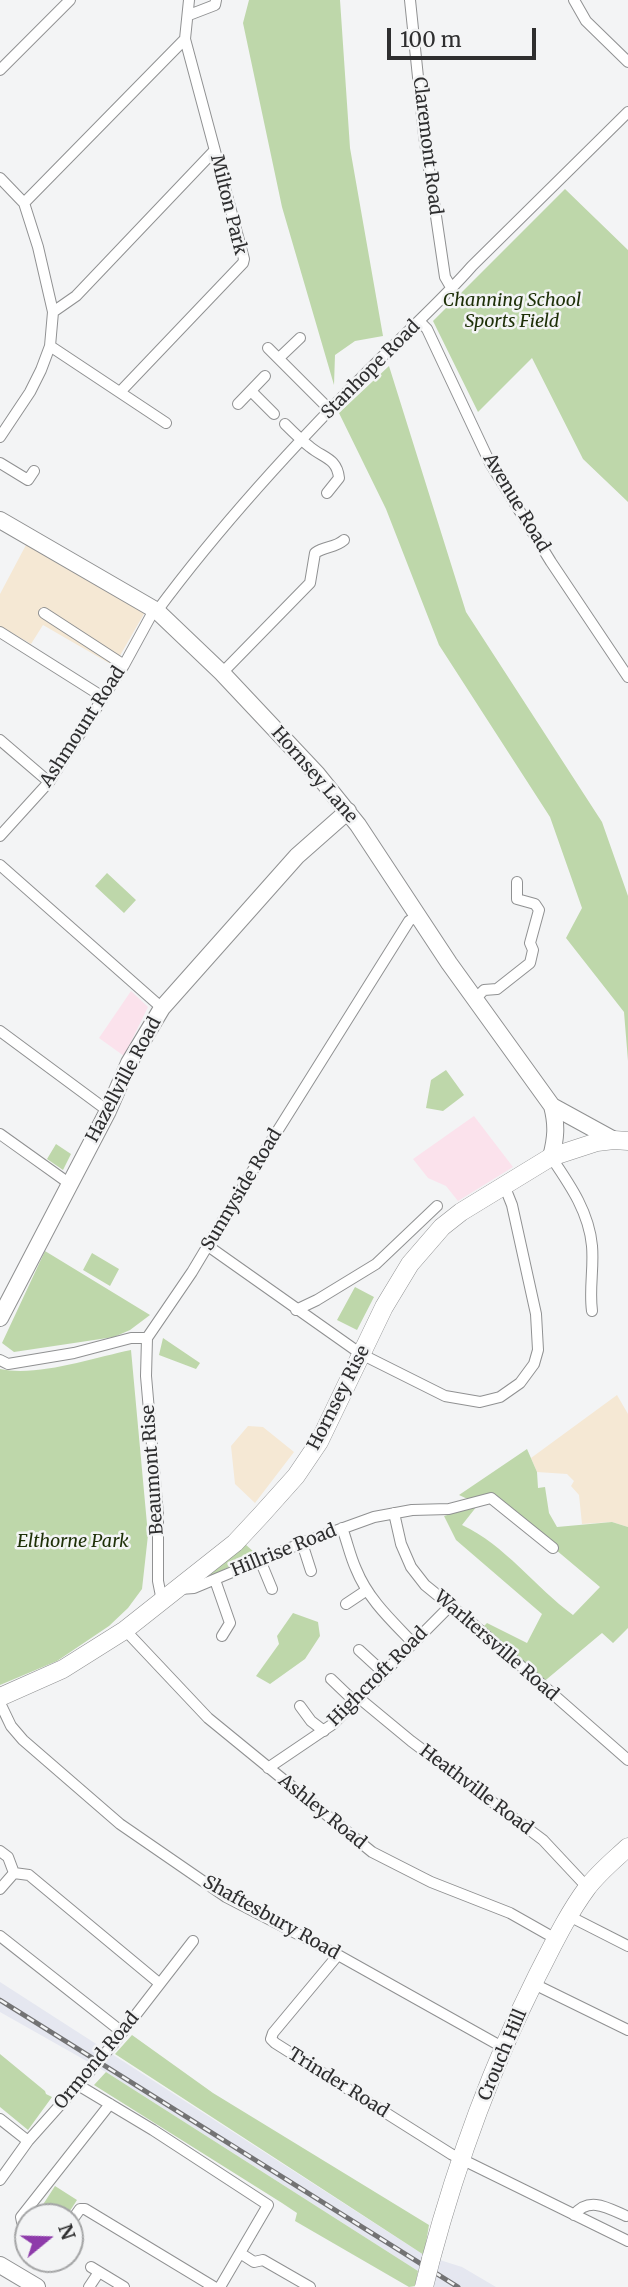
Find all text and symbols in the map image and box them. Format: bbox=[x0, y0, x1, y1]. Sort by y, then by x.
scale bar bbox=[390, 14, 539, 58]
text: 100 m bbox=[400, 26, 462, 53]
street label: Claremont Road bbox=[408, 76, 446, 216]
street label: Milton Park bbox=[205, 153, 251, 257]
park label: Channing School Sports Field bbox=[443, 290, 581, 332]
street label: Stanhope Road bbox=[317, 316, 425, 424]
street label: Avenue Road bbox=[478, 450, 554, 556]
street label: Ashmount Road bbox=[36, 663, 130, 791]
street label: Hornsey Lane bbox=[266, 722, 362, 828]
street label: Hazellville Road bbox=[82, 1014, 166, 1146]
street label: Sunnyside Road bbox=[197, 1125, 287, 1255]
street label: Hornsey Rise bbox=[303, 1342, 375, 1454]
street label: Beaumont Rise bbox=[138, 1404, 168, 1536]
street label: Hillrise Road bbox=[228, 1520, 340, 1582]
park label: Elthorne Park bbox=[17, 1531, 129, 1553]
street label: Warltersville Road bbox=[430, 1586, 562, 1706]
street label: Highcroft Road bbox=[324, 1623, 432, 1731]
street label: Heathville Road bbox=[415, 1740, 537, 1840]
street label: Ashley Road bbox=[274, 1770, 370, 1854]
street label: Shaftesbury Road bbox=[199, 1872, 343, 1964]
street label: Crouch Hill bbox=[474, 2006, 532, 2104]
street label: Ormond Road bbox=[50, 2008, 144, 2114]
street label: Trinder Road bbox=[284, 2043, 392, 2123]
north arrow bbox=[14, 2203, 84, 2273]
text: N bbox=[53, 2221, 81, 2243]

